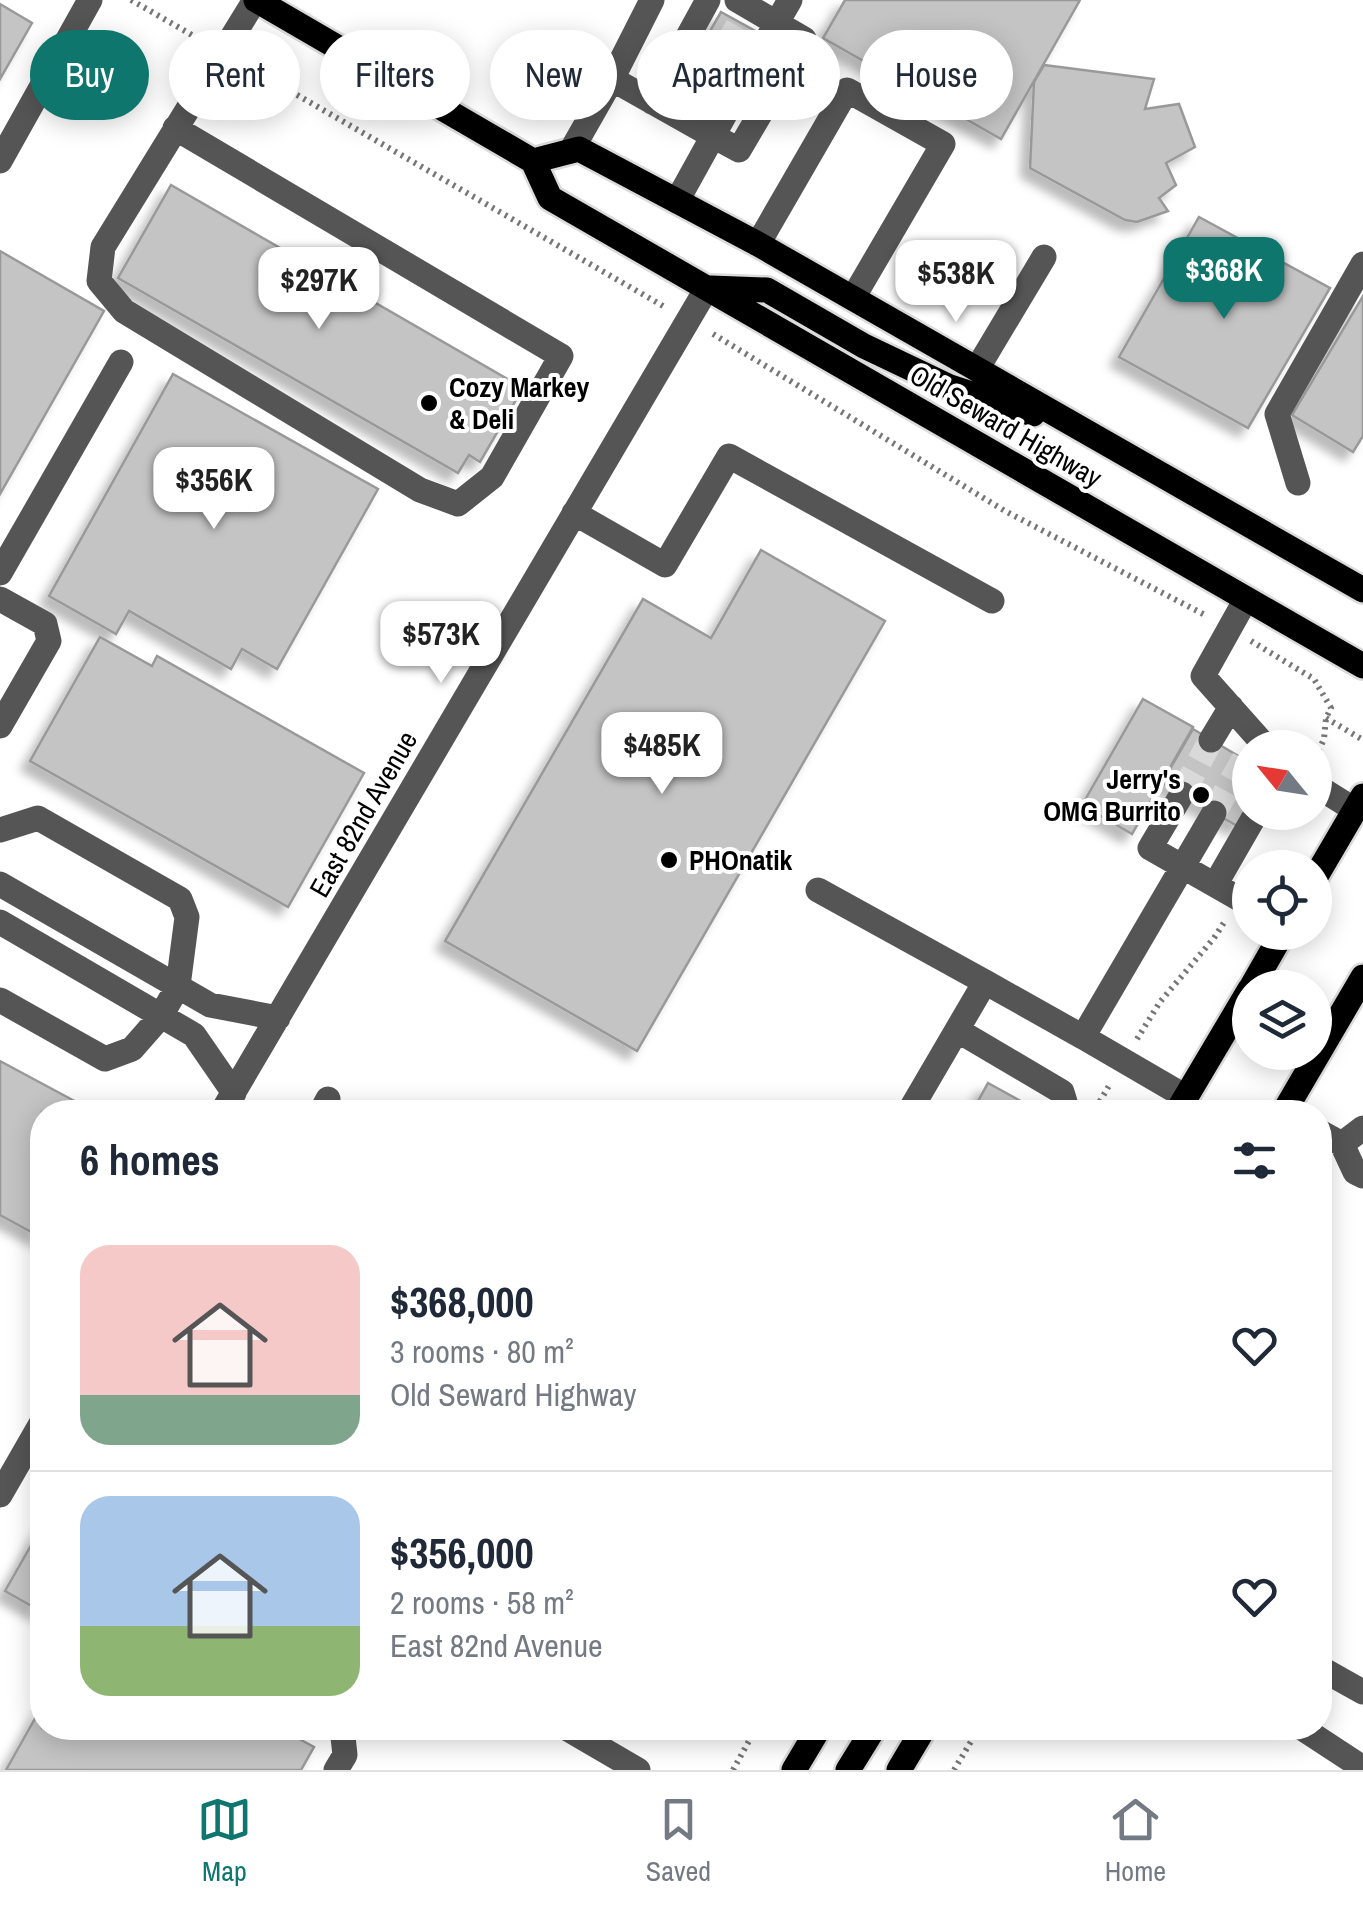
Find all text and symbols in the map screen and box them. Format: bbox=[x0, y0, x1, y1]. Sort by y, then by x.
chip: Buy bbox=[30, 30, 149, 120]
chip: Rent bbox=[169, 30, 300, 120]
chip: Filters bbox=[320, 30, 470, 120]
chip: New bbox=[490, 30, 617, 120]
chip: Apartment bbox=[637, 30, 840, 120]
chip: House bbox=[860, 30, 1013, 120]
pin: $368K bbox=[1154, 237, 1294, 322]
pin: $538K bbox=[886, 240, 1026, 325]
pin: $297K bbox=[249, 247, 389, 332]
text: $368K bbox=[1185, 248, 1263, 291]
text: $538K bbox=[917, 251, 995, 294]
text: $297K bbox=[280, 258, 358, 301]
street label: Old Seward Highway bbox=[903, 356, 1109, 497]
place label: Cozy Markey & Deli bbox=[449, 368, 590, 438]
marker: Cozy Markey & Deli bbox=[418, 392, 440, 414]
pin: $356K bbox=[144, 447, 284, 532]
text: $356K bbox=[175, 458, 253, 501]
pin: $573K bbox=[371, 601, 511, 686]
text: $573K bbox=[402, 612, 480, 655]
pin: $485K bbox=[592, 712, 732, 797]
text: $485K bbox=[623, 723, 701, 766]
street label: East 82nd Avenue bbox=[300, 724, 426, 904]
north arrow bbox=[1232, 730, 1332, 830]
map controls bbox=[1232, 730, 1332, 1070]
place label: Jerry's OMG Burrito bbox=[1043, 760, 1181, 830]
marker: Jerry's OMG Burrito bbox=[1190, 784, 1212, 806]
place label: PHOnatik bbox=[689, 841, 793, 879]
marker: PHOnatik bbox=[658, 849, 680, 871]
button: locate bbox=[1232, 850, 1332, 950]
button: layers bbox=[1232, 970, 1332, 1070]
text: 6 homes bbox=[80, 1132, 220, 1188]
icon: filters bbox=[1227, 1133, 1282, 1188]
text: $368,000 bbox=[390, 1274, 534, 1330]
icon: home bbox=[160, 1285, 280, 1405]
icon: heart bbox=[1227, 1318, 1282, 1373]
text: 3 rooms · 80 m² bbox=[390, 1330, 574, 1373]
text: Old Seward Highway bbox=[390, 1373, 636, 1416]
text: $356,000 bbox=[390, 1525, 534, 1581]
icon: home bbox=[160, 1536, 280, 1656]
icon: heart bbox=[1227, 1569, 1282, 1624]
text: 2 rooms · 58 m² bbox=[390, 1581, 574, 1624]
text: East 82nd Avenue bbox=[390, 1624, 603, 1667]
tab: Map bbox=[197, 1792, 252, 1890]
tab: Saved bbox=[646, 1792, 711, 1890]
tab: Home bbox=[1105, 1792, 1166, 1890]

